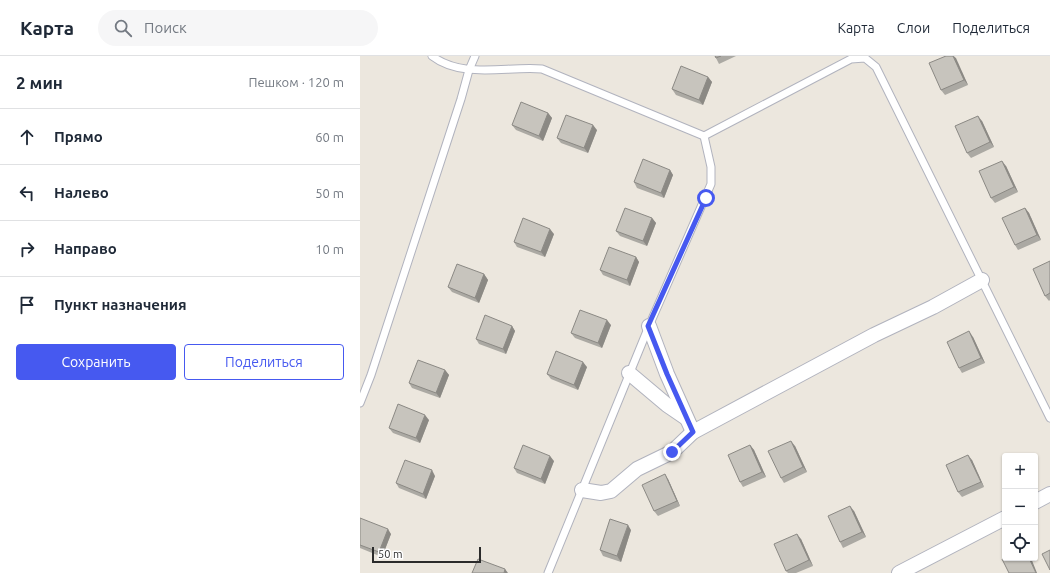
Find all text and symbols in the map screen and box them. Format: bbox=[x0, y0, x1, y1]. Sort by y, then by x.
search box bbox=[98, 10, 378, 46]
text: Карта bbox=[20, 17, 74, 39]
icon: search bbox=[112, 17, 134, 39]
text: Поиск bbox=[144, 19, 187, 36]
text: Карта bbox=[837, 20, 875, 36]
text: Слои bbox=[897, 20, 930, 36]
text: Поделиться bbox=[952, 20, 1030, 36]
text: 2 мин bbox=[16, 73, 63, 92]
text: Пешком · 120 m bbox=[248, 75, 344, 89]
icon: ahead bbox=[16, 126, 38, 148]
text: Прямо bbox=[54, 128, 103, 145]
text: 60 m bbox=[315, 130, 344, 144]
icon: left bbox=[16, 182, 38, 204]
text: Налево bbox=[54, 184, 109, 201]
text: 50 m bbox=[315, 186, 344, 200]
route start bbox=[697, 189, 715, 207]
icon: right bbox=[16, 238, 38, 260]
text: Направо bbox=[54, 240, 117, 257]
text: 10 m bbox=[315, 242, 344, 256]
icon: arrive bbox=[16, 294, 38, 316]
text: Пункт назначения bbox=[54, 296, 187, 313]
button: Сохранить bbox=[16, 344, 176, 380]
button: Поделиться bbox=[184, 344, 344, 380]
route end bbox=[663, 443, 681, 461]
map controls bbox=[1002, 453, 1038, 561]
button: + bbox=[1002, 453, 1038, 489]
button: − bbox=[1002, 489, 1038, 525]
button: locate bbox=[1002, 525, 1038, 561]
scale bar bbox=[372, 545, 481, 564]
text: 50 m bbox=[378, 548, 402, 560]

